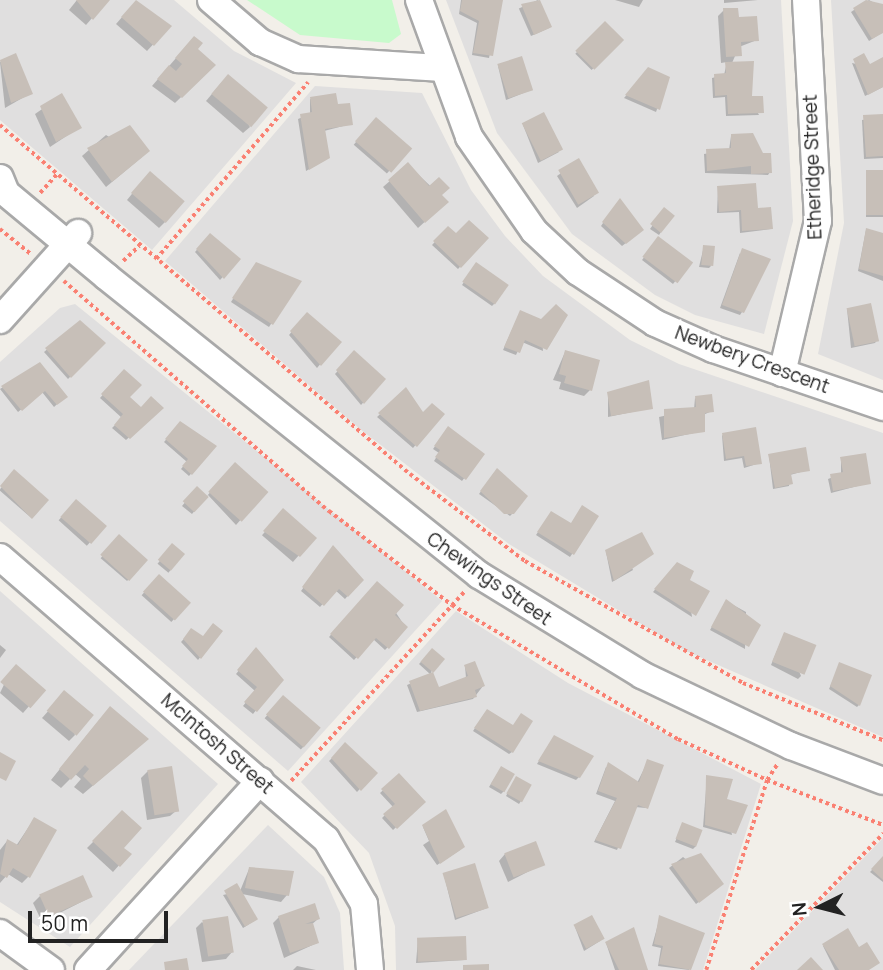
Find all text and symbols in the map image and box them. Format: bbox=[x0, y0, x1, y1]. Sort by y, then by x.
street label: Etheridge Street bbox=[799, 94, 827, 240]
street label: Newbery Crescent bbox=[672, 321, 832, 399]
street label: Chewings Street bbox=[422, 528, 556, 630]
street label: McIntosh Street bbox=[156, 689, 278, 799]
north arrow bbox=[785, 872, 855, 942]
scale bar bbox=[32, 897, 172, 941]
text: N bbox=[785, 901, 813, 917]
text: 50 m bbox=[41, 909, 88, 937]

